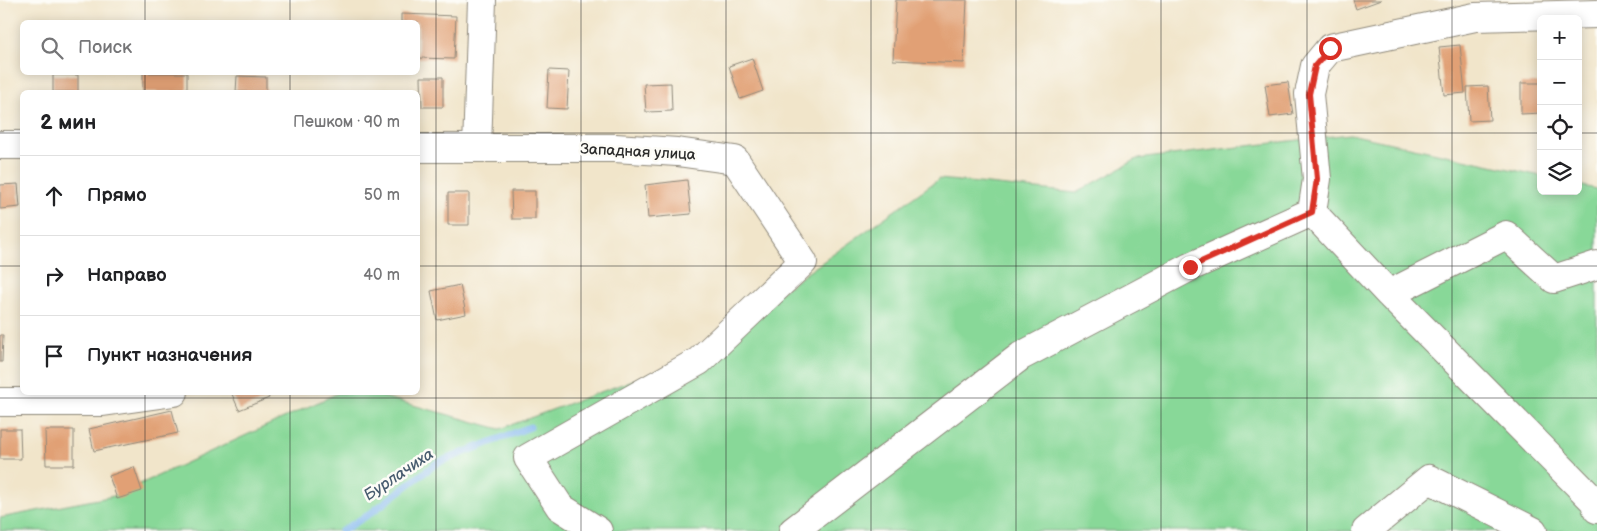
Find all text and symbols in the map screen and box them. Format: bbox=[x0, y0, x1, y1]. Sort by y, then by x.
map controls bbox=[1537, 15, 1582, 195]
button: + bbox=[1537, 15, 1582, 60]
search box bbox=[20, 20, 420, 75]
icon: search bbox=[38, 34, 66, 62]
text: Поиск bbox=[78, 36, 132, 59]
route start bbox=[1319, 37, 1342, 60]
button: − bbox=[1537, 60, 1582, 105]
button: locate bbox=[1537, 105, 1582, 150]
text: 2 мин bbox=[40, 110, 96, 135]
text: Пешком · 90 m bbox=[293, 113, 400, 132]
street label: Западная улица bbox=[580, 139, 696, 165]
button: layers bbox=[1537, 150, 1582, 195]
icon: ahead bbox=[40, 182, 68, 210]
text: Прямо bbox=[87, 184, 147, 207]
text: 50 m bbox=[364, 186, 400, 205]
route end bbox=[1179, 256, 1202, 279]
icon: right bbox=[40, 262, 68, 290]
text: Направо bbox=[87, 264, 167, 287]
text: 40 m bbox=[363, 266, 400, 285]
icon: arrive bbox=[40, 342, 68, 370]
text: Пункт назначения bbox=[87, 344, 252, 367]
water label: Бурлачиха bbox=[361, 445, 437, 505]

